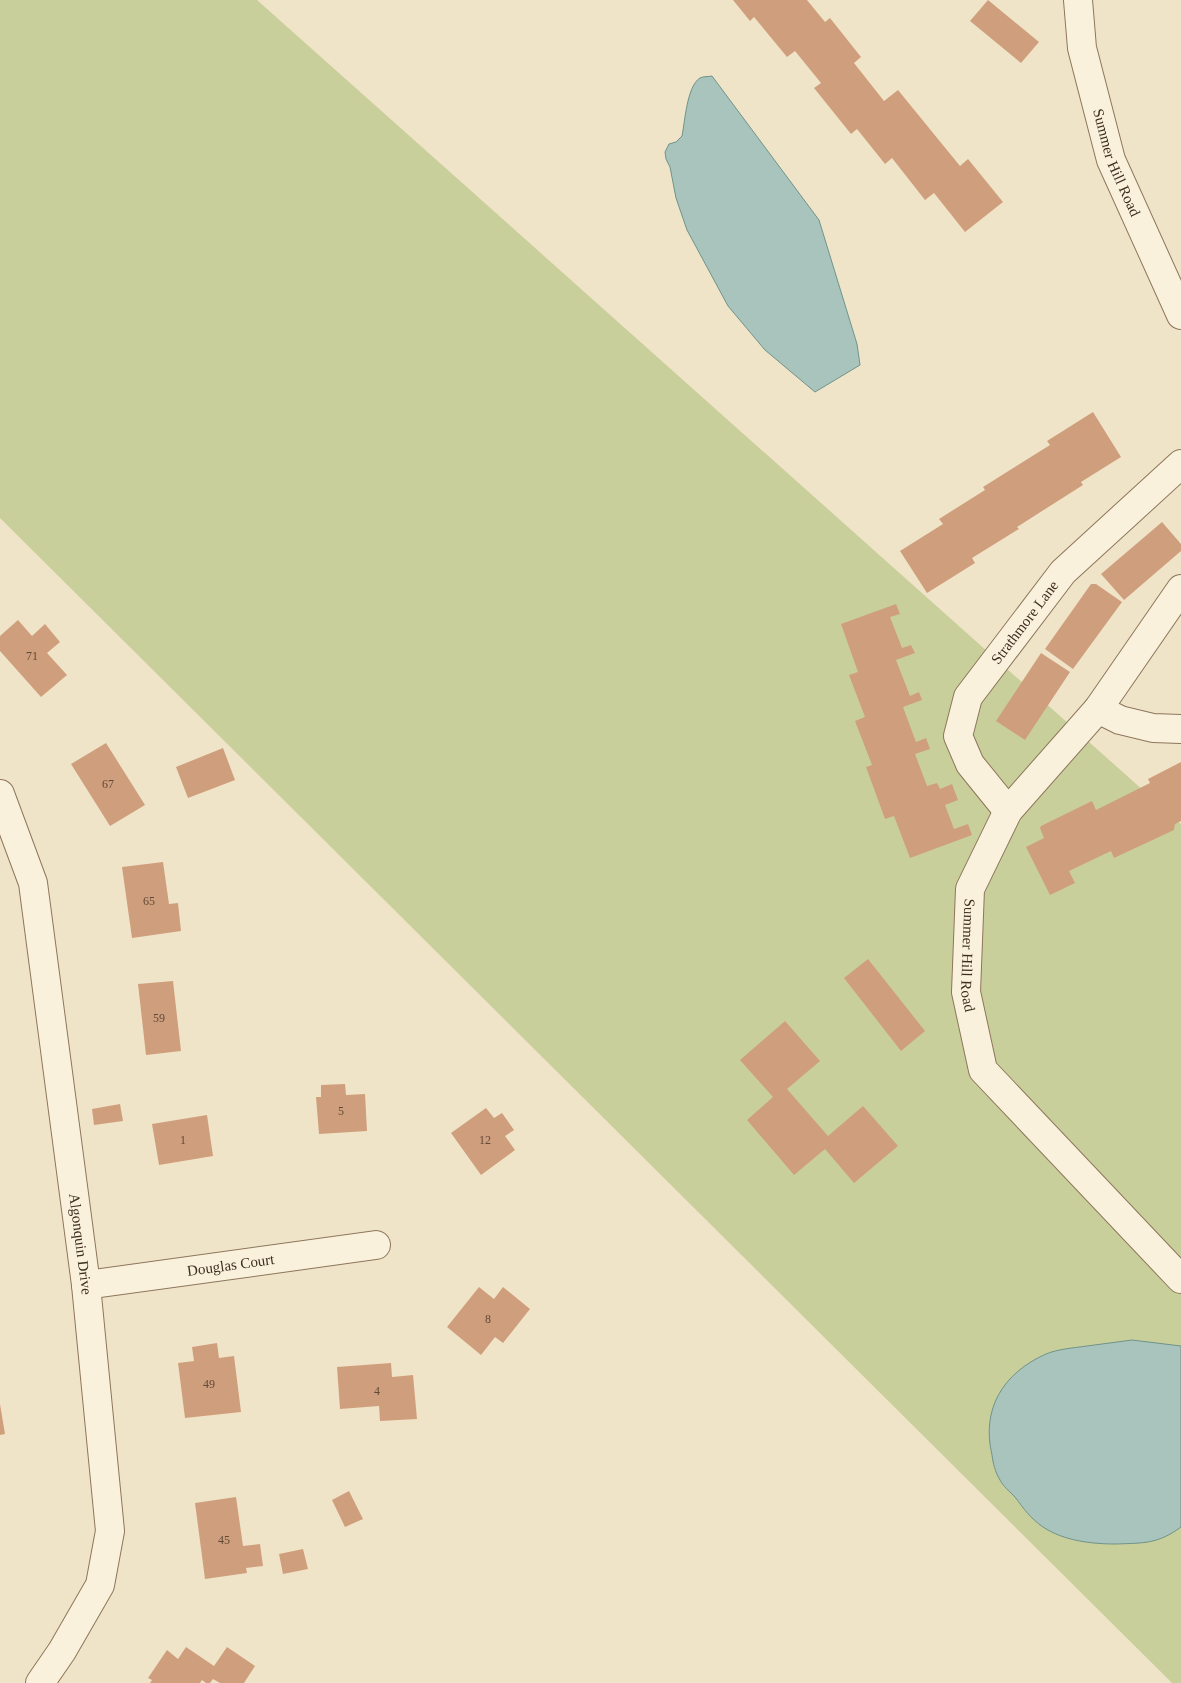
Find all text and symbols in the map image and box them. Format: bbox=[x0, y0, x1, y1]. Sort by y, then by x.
street label: Summer Hill Road bbox=[1090, 107, 1144, 219]
street label: Strathmore Lane bbox=[988, 577, 1062, 667]
house number: 71 bbox=[26, 649, 38, 663]
house number: 67 bbox=[102, 777, 114, 791]
house number: 65 bbox=[143, 894, 155, 908]
street label: Summer Hill Road bbox=[958, 898, 978, 1014]
house number: 59 bbox=[153, 1011, 165, 1025]
house number: 5 bbox=[338, 1104, 344, 1118]
house number: 1 bbox=[180, 1133, 186, 1147]
house number: 12 bbox=[479, 1133, 491, 1147]
street label: Algonquin Drive bbox=[66, 1192, 95, 1296]
street label: Douglas Court bbox=[186, 1251, 276, 1279]
house number: 8 bbox=[485, 1312, 491, 1326]
house number: 49 bbox=[203, 1377, 215, 1391]
house number: 4 bbox=[374, 1384, 380, 1398]
house number: 45 bbox=[218, 1533, 230, 1547]

